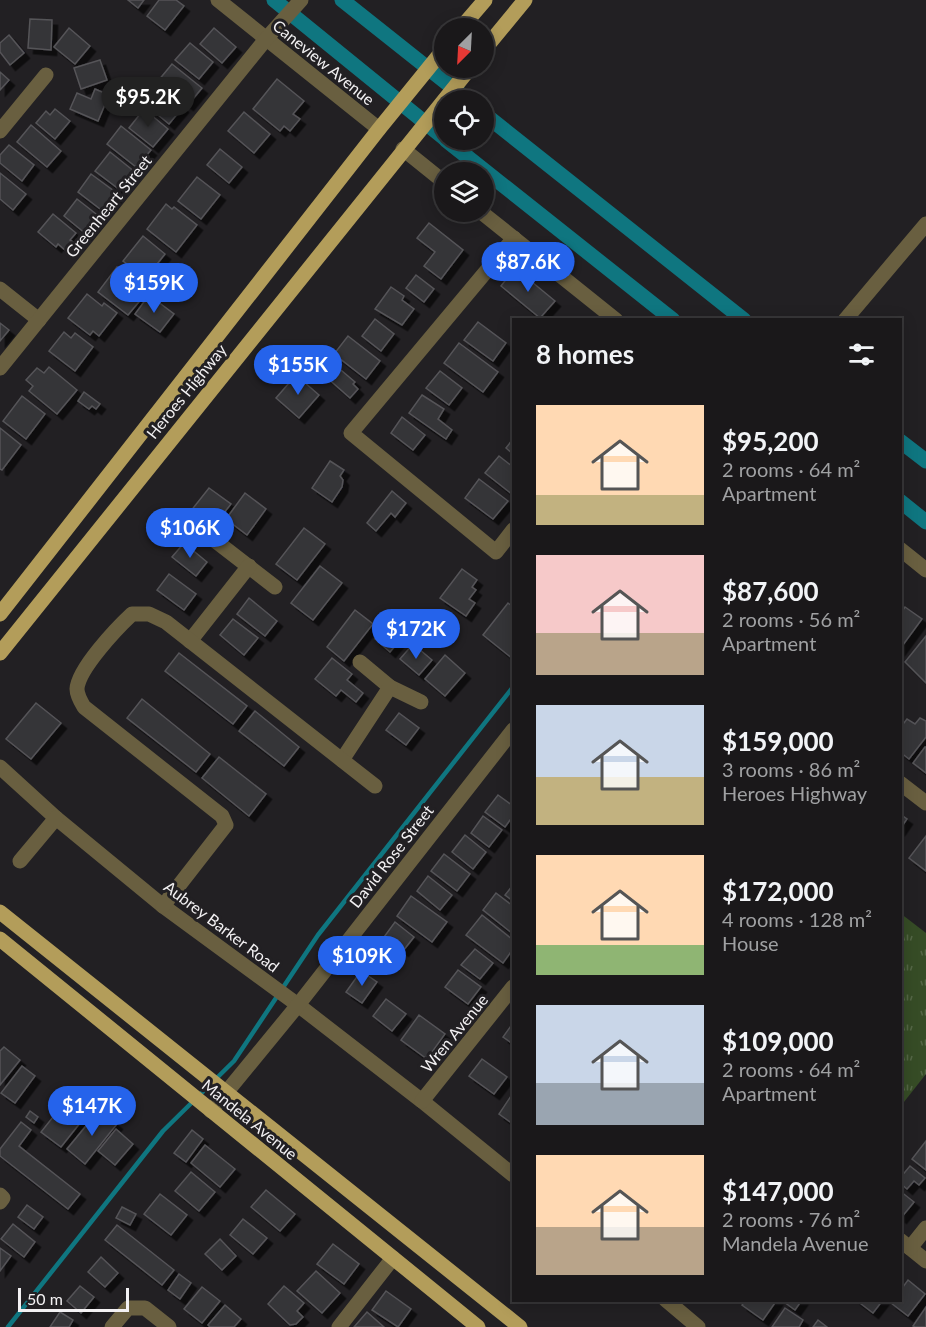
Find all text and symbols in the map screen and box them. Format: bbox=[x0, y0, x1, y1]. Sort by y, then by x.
street label: Caneview Avenue bbox=[269, 15, 379, 109]
north arrow bbox=[434, 18, 494, 78]
map controls bbox=[434, 18, 494, 222]
pin: $95.2K bbox=[99, 77, 197, 128]
text: $95.2K bbox=[116, 84, 180, 108]
button: locate bbox=[434, 90, 494, 150]
street label: Greenheart Street bbox=[61, 151, 155, 261]
button: layers bbox=[434, 162, 494, 222]
pin: $87.6K bbox=[479, 242, 577, 293]
text: $87.6K bbox=[496, 249, 560, 273]
pin: $159K bbox=[112, 263, 196, 314]
text: $159K bbox=[124, 270, 184, 294]
text: 8 homes bbox=[536, 338, 634, 370]
icon: filters bbox=[845, 338, 878, 371]
street label: Heroes Highway bbox=[142, 339, 230, 442]
pin: $155K bbox=[256, 345, 340, 396]
text: $155K bbox=[268, 352, 328, 376]
text: $95,200 bbox=[722, 425, 819, 457]
icon: home bbox=[584, 429, 656, 501]
text: 2 rooms · 64 m² bbox=[722, 457, 860, 481]
text: Apartment bbox=[722, 481, 816, 505]
pin: $106K bbox=[148, 508, 232, 559]
text: $106K bbox=[160, 515, 220, 539]
text: $87,600 bbox=[722, 575, 819, 607]
icon: home bbox=[584, 579, 656, 651]
text: 2 rooms · 56 m² bbox=[722, 607, 860, 631]
pin: $172K bbox=[374, 609, 458, 660]
text: $172K bbox=[386, 616, 446, 640]
text: Apartment bbox=[722, 631, 816, 655]
text: $159,000 bbox=[722, 725, 834, 757]
icon: home bbox=[584, 729, 656, 801]
text: 3 rooms · 86 m² bbox=[722, 757, 860, 781]
text: Heroes Highway bbox=[722, 781, 867, 805]
street label: David Rose Street bbox=[345, 801, 437, 911]
text: $172,000 bbox=[722, 875, 834, 907]
street label: Aubrey Barker Road bbox=[161, 876, 283, 976]
icon: home bbox=[584, 879, 656, 951]
text: 4 rooms · 128 m² bbox=[722, 907, 872, 931]
text: House bbox=[722, 931, 779, 955]
pin: $109K bbox=[320, 936, 404, 987]
text: $109K bbox=[332, 943, 392, 967]
street label: Wren Avenue bbox=[417, 990, 491, 1076]
text: $109,000 bbox=[722, 1025, 834, 1057]
icon: home bbox=[584, 1029, 656, 1101]
text: 2 rooms · 64 m² bbox=[722, 1057, 860, 1081]
street label: Mandela Avenue bbox=[198, 1075, 302, 1163]
text: Apartment bbox=[722, 1081, 816, 1105]
pin: $147K bbox=[50, 1086, 134, 1137]
text: $147K bbox=[62, 1093, 122, 1117]
text: $147,000 bbox=[722, 1175, 834, 1207]
icon: home bbox=[584, 1179, 656, 1251]
text: 2 rooms · 76 m² bbox=[722, 1207, 860, 1231]
text: Mandela Avenue bbox=[722, 1231, 868, 1255]
scale bar bbox=[18, 1285, 129, 1312]
text: 50 m bbox=[27, 1289, 63, 1308]

